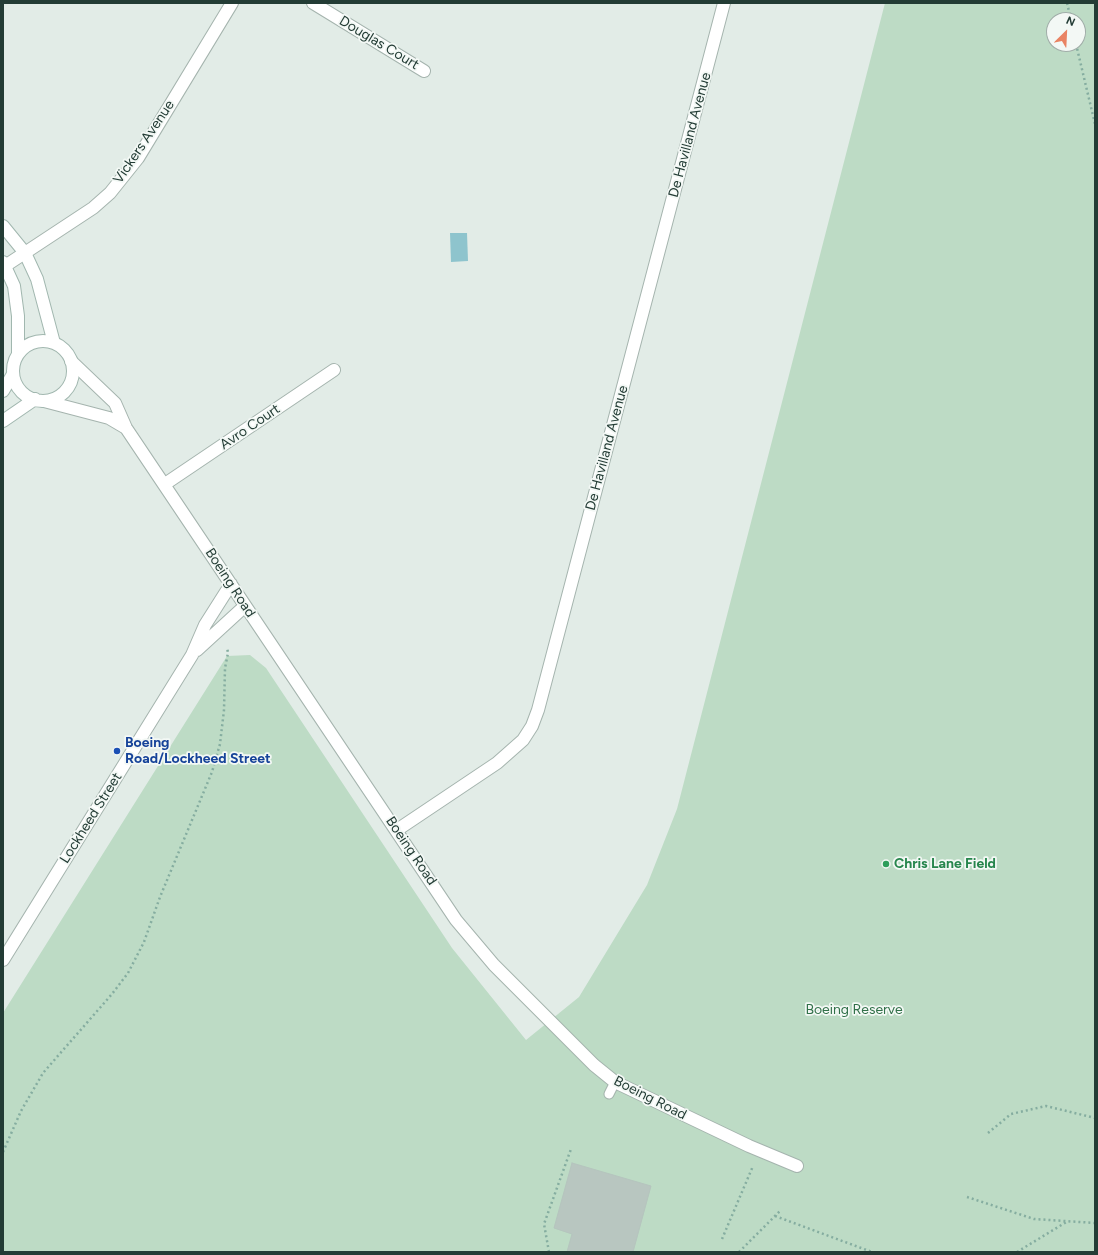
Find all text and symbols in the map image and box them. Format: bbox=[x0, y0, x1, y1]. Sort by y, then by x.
north arrow bbox=[1046, 12, 1086, 52]
street label: Douglas Court bbox=[336, 13, 422, 73]
text: N bbox=[1064, 14, 1077, 29]
street label: De Havilland Avenue bbox=[665, 71, 715, 199]
street label: Vickers Avenue bbox=[110, 97, 178, 187]
street label: De Havilland Avenue bbox=[582, 384, 632, 512]
street label: Avro Court bbox=[217, 401, 283, 453]
street label: Boeing Road bbox=[201, 545, 259, 621]
place label: Boeing Road/Lockheed Street bbox=[125, 735, 271, 768]
marker: Boeing Road/Lockheed Street bbox=[112, 746, 122, 756]
street label: Lockheed Street bbox=[56, 770, 126, 866]
street label: Boeing Road bbox=[382, 813, 440, 889]
place label: Chris Lane Field bbox=[894, 856, 996, 872]
marker: Chris Lane Field bbox=[881, 859, 891, 869]
park label: Boeing Reserve bbox=[805, 1002, 903, 1018]
street label: Boeing Road bbox=[611, 1073, 689, 1123]

